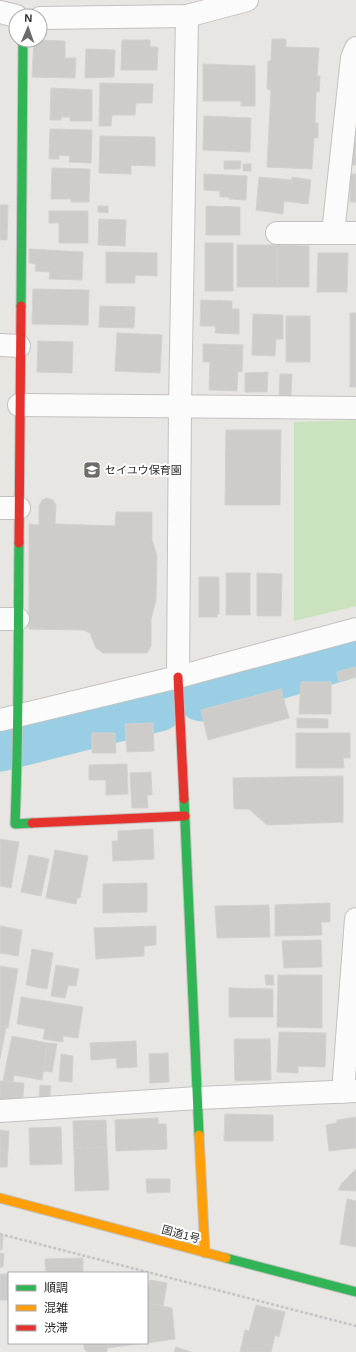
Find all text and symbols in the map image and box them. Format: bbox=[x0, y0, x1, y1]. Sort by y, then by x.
north arrow bbox=[8, 8, 48, 48]
text: N bbox=[24, 12, 33, 24]
school or university icon: セイユウ保育園 bbox=[82, 460, 102, 480]
place label: セイユウ保育園 bbox=[105, 464, 182, 476]
street label: 国道1号 bbox=[161, 1223, 201, 1245]
legend bbox=[8, 1272, 148, 1344]
text: 順調 bbox=[44, 1281, 68, 1295]
text: 混雑 bbox=[44, 1301, 68, 1315]
text: 渋滞 bbox=[44, 1321, 68, 1335]

